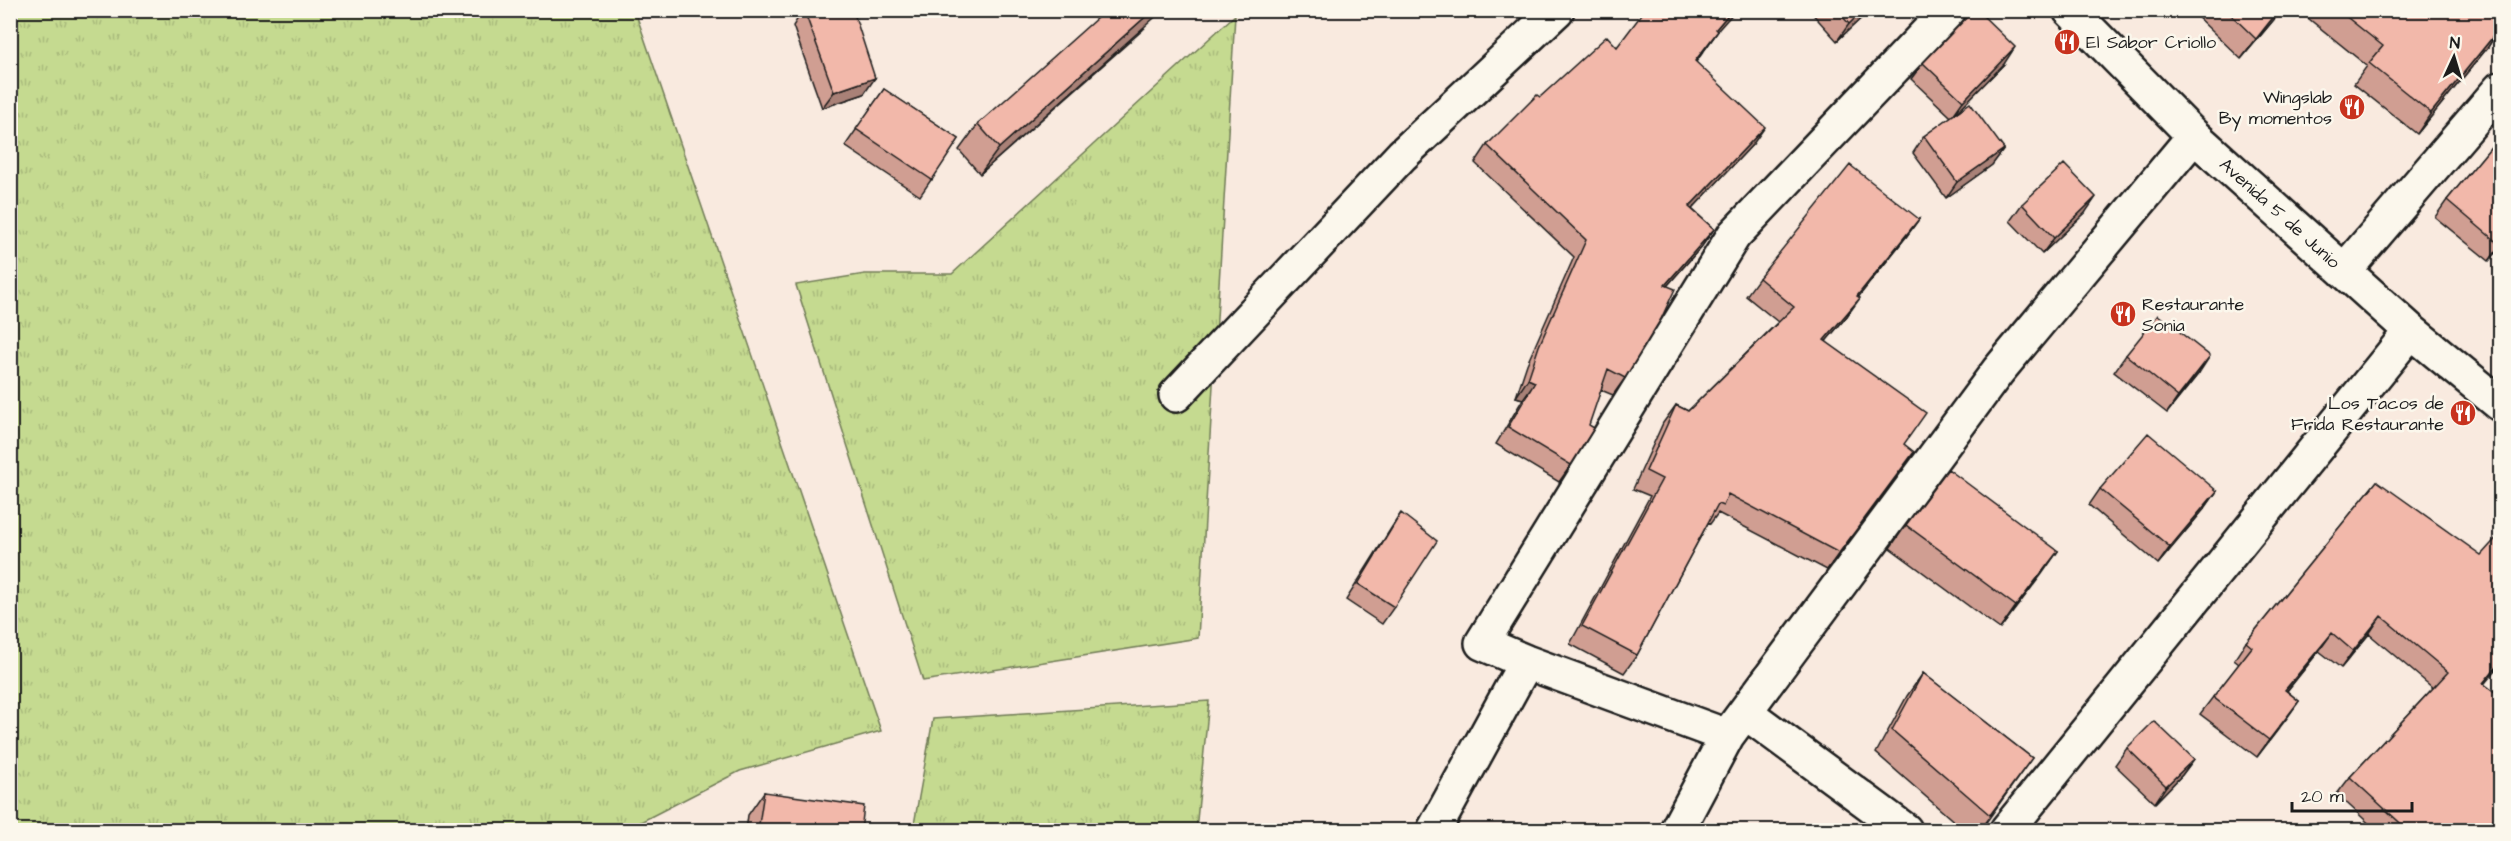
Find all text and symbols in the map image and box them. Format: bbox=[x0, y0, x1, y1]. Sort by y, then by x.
restaurant icon: El Sabor Criollo bbox=[2052, 27, 2082, 57]
north arrow bbox=[2424, 27, 2484, 87]
place label: El Sabor Criollo bbox=[2086, 30, 2216, 55]
text: N bbox=[2449, 32, 2461, 54]
place label: Wingslab By momentos bbox=[2219, 85, 2332, 132]
restaurant icon: Wingslab By momentos bbox=[2337, 92, 2367, 122]
street label: Avenida 5 de Junio bbox=[2214, 152, 2345, 274]
place label: Restaurante Sonia bbox=[2142, 292, 2245, 338]
restaurant icon: Restaurante Sonia bbox=[2108, 299, 2138, 329]
place label: Los Tacos de Frida Restaurante bbox=[2291, 391, 2444, 437]
restaurant icon: Los Tacos de Frida Restaurante bbox=[2448, 398, 2478, 428]
scale bar bbox=[2292, 775, 2412, 813]
text: 20 m bbox=[2301, 784, 2344, 809]

